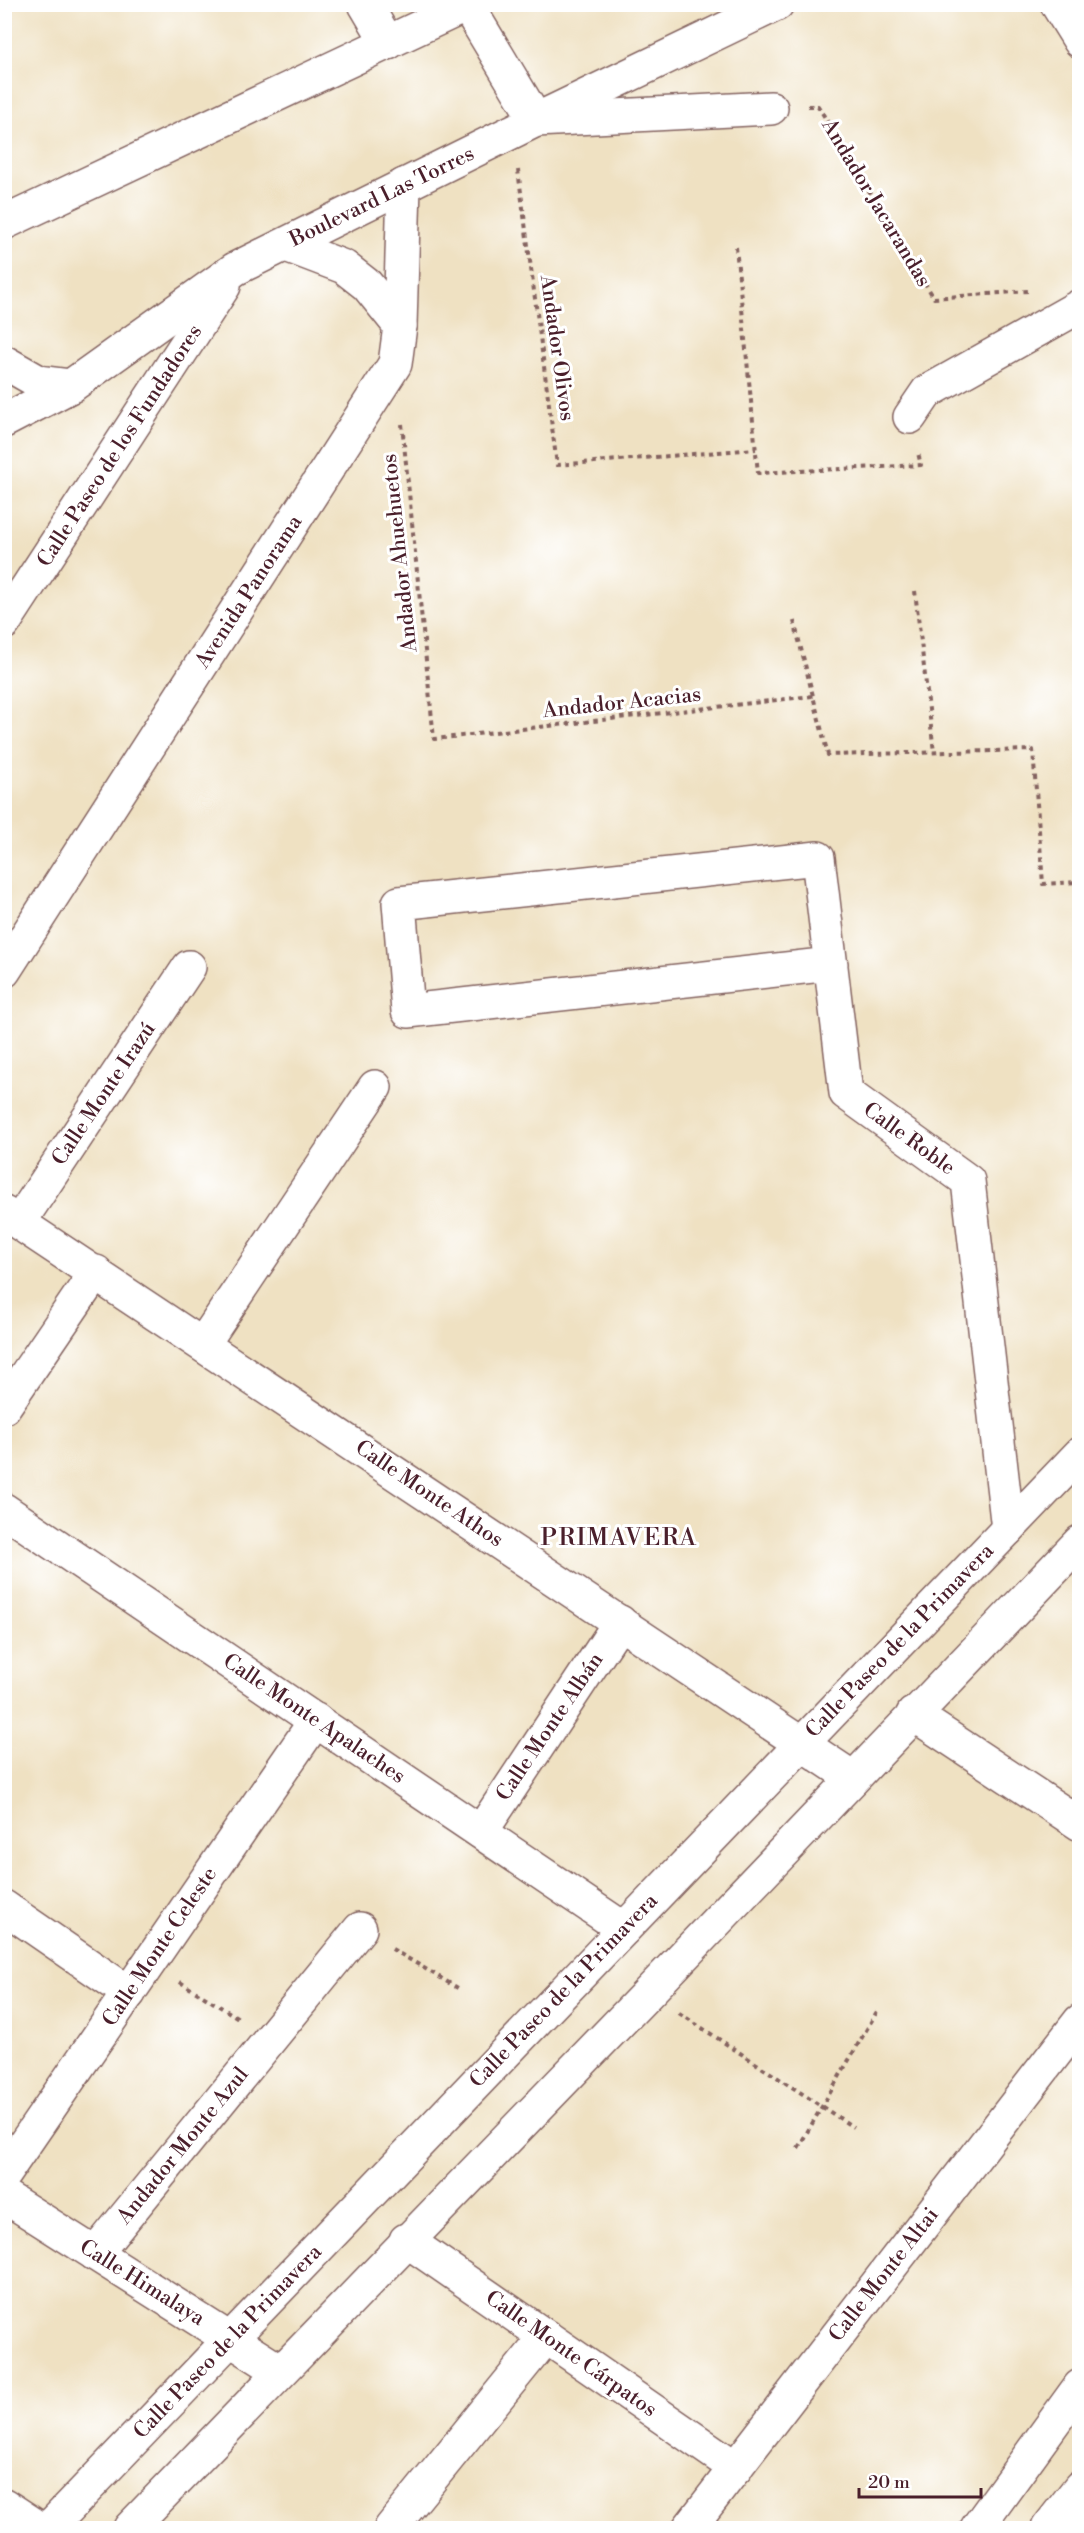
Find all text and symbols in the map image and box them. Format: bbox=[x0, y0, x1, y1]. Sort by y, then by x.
street label: Andador Jacarandas bbox=[815, 113, 936, 292]
street label: Boulevard Las Torres bbox=[284, 141, 479, 253]
street label: Andador Olivos bbox=[534, 272, 580, 423]
street label: Calle Paseo de los Fundadores bbox=[32, 320, 208, 572]
street label: Andador Ahuehuetos bbox=[377, 452, 423, 654]
street label: Avenida Panorama bbox=[189, 510, 308, 674]
street label: Andador Acacias bbox=[541, 682, 702, 724]
street label: Calle Monte Irazú bbox=[46, 1017, 162, 1171]
street label: Calle Roble bbox=[858, 1097, 960, 1181]
street label: Calle Monte Athos bbox=[350, 1435, 508, 1553]
district label: PRIMAVERA bbox=[541, 1523, 697, 1553]
street label: Calle Paseo de la Primavera bbox=[800, 1538, 1000, 1744]
street label: Calle Monte Apalaches bbox=[218, 1648, 410, 1790]
street label: Calle Monte Albán bbox=[491, 1648, 609, 1806]
street label: Calle Monte Celeste bbox=[97, 1862, 223, 2032]
street label: Calle Paseo de la Primavera bbox=[464, 1888, 664, 2094]
street label: Andador Monte Azul bbox=[111, 2062, 254, 2230]
street label: Calle Monte Altai bbox=[823, 2203, 945, 2347]
street label: Calle Himalaya bbox=[75, 2234, 210, 2332]
street label: Calle Paseo de la Primavera bbox=[128, 2239, 328, 2445]
street label: Calle Monte Cárpatos bbox=[480, 2285, 662, 2423]
scale bar bbox=[859, 2461, 980, 2499]
text: 20 m bbox=[868, 2471, 910, 2494]

